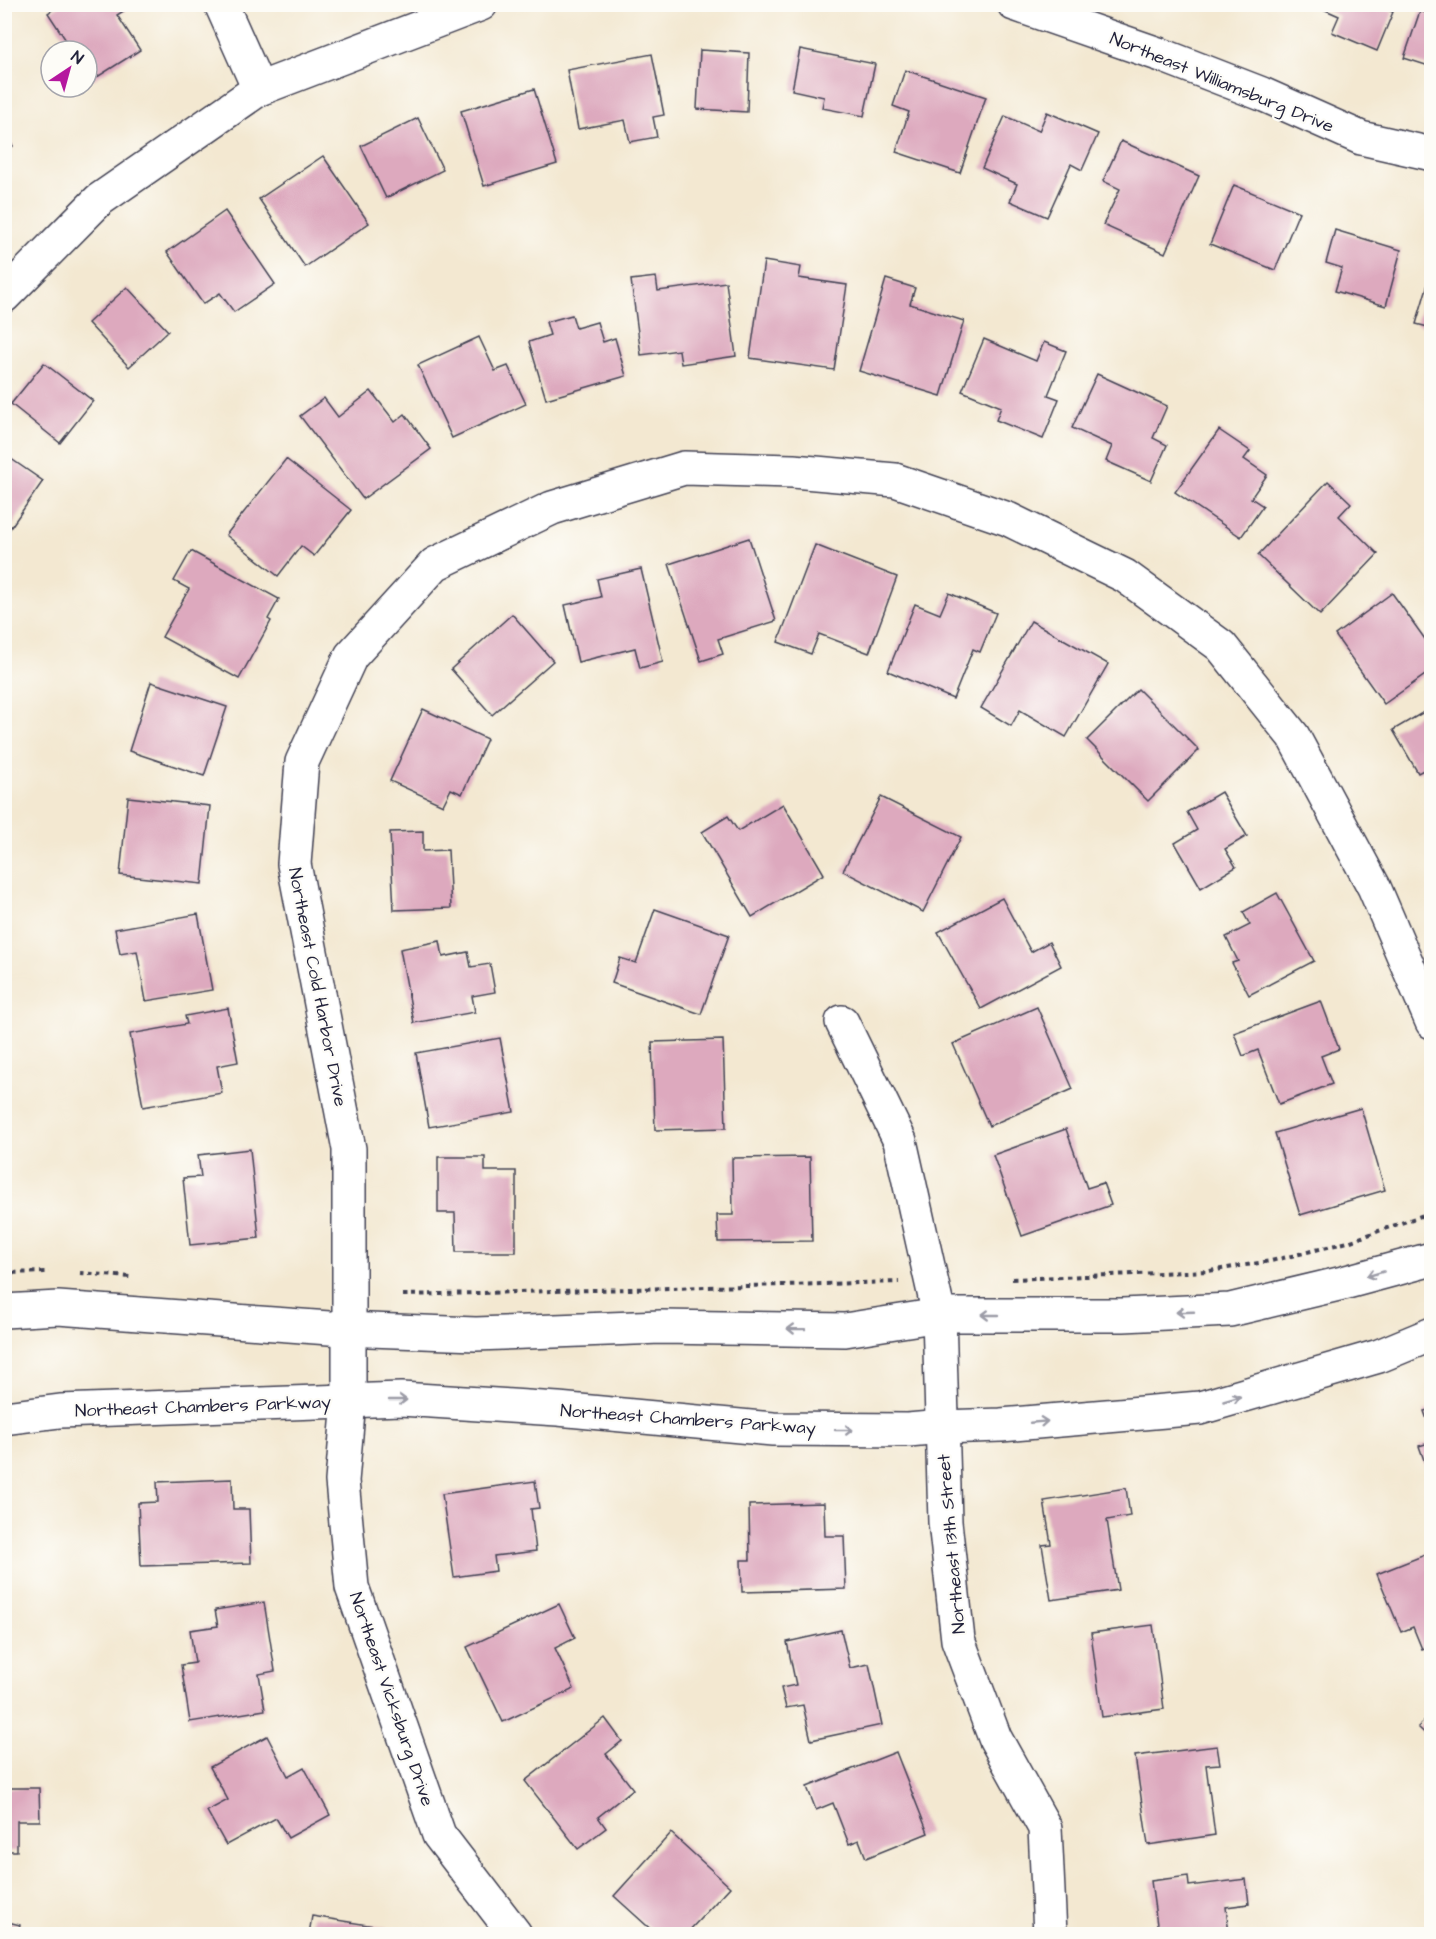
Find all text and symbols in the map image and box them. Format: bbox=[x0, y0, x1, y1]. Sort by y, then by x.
street label: Northeast Williamsburg Drive bbox=[1106, 26, 1338, 140]
north arrow bbox=[39, 39, 99, 99]
text: N bbox=[67, 46, 88, 70]
street label: Northeast Cold Harbor Drive bbox=[282, 866, 353, 1109]
one-way arrow bbox=[1366, 1269, 1385, 1280]
one-way arrow bbox=[1175, 1307, 1195, 1318]
one-way arrow bbox=[980, 1309, 1000, 1321]
one-way arrow bbox=[786, 1323, 806, 1335]
street label: Northeast Chambers Parkway bbox=[75, 1390, 332, 1424]
one-way arrow bbox=[1222, 1393, 1241, 1404]
one-way arrow bbox=[388, 1394, 408, 1406]
street label: Northeast Chambers Parkway bbox=[559, 1398, 817, 1442]
one-way arrow bbox=[1028, 1416, 1048, 1427]
one-way arrow bbox=[834, 1424, 854, 1436]
street label: Northeast 13th Street bbox=[931, 1452, 972, 1635]
street label: Northeast Vicksburg Drive bbox=[342, 1589, 440, 1810]

